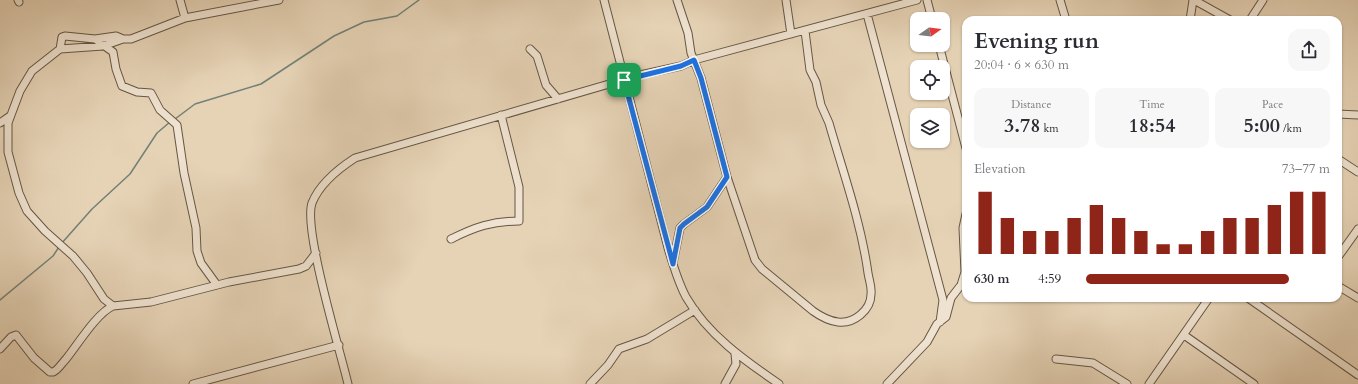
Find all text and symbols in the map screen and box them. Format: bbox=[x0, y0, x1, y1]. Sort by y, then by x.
north arrow bbox=[910, 12, 950, 52]
map controls bbox=[910, 12, 950, 148]
text: Evening run bbox=[974, 26, 1099, 56]
button: share bbox=[1288, 29, 1330, 71]
text: 20:04 · 6 × 630 m bbox=[974, 56, 1069, 74]
button: locate bbox=[910, 60, 950, 100]
pin bbox=[607, 63, 641, 97]
icon: arrive bbox=[613, 69, 635, 91]
text: Distance bbox=[1011, 97, 1051, 112]
text: Time bbox=[1139, 97, 1165, 112]
text: Pace bbox=[1262, 97, 1283, 112]
button: layers bbox=[910, 108, 950, 148]
text: 3.78 bbox=[1004, 112, 1041, 139]
text: 18:54 bbox=[1129, 112, 1175, 139]
text: 5:00 bbox=[1244, 112, 1280, 139]
text: km bbox=[1041, 121, 1059, 136]
text: /km bbox=[1280, 121, 1302, 136]
text: Elevation bbox=[974, 160, 1026, 178]
text: 73–77 m bbox=[1282, 160, 1330, 178]
text: 630 m bbox=[974, 270, 1009, 288]
text: 4:59 bbox=[1038, 270, 1061, 288]

